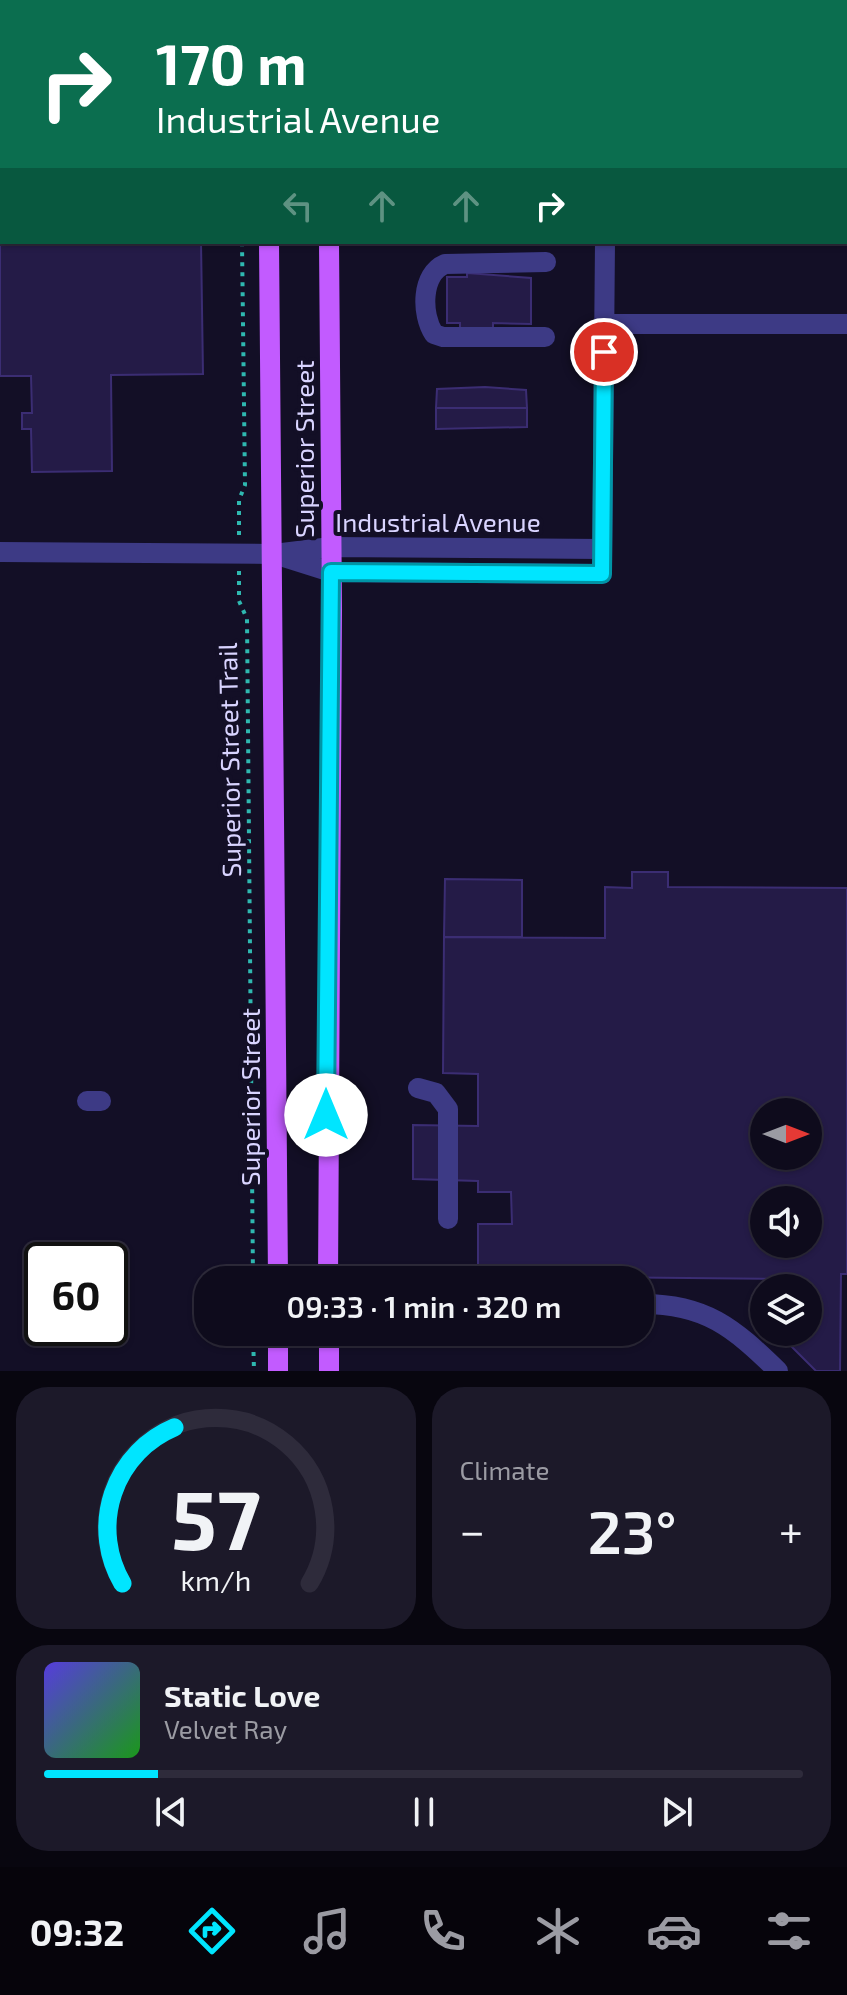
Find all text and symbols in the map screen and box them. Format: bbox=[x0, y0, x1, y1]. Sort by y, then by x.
text: 170 m bbox=[156, 29, 307, 96]
icon: right bbox=[24, 32, 128, 136]
text: Industrial Avenue bbox=[156, 97, 440, 140]
icon: left bbox=[276, 184, 320, 228]
icon: ahead bbox=[360, 184, 404, 228]
icon: ahead bbox=[444, 184, 488, 228]
icon: right bbox=[528, 184, 572, 228]
pin bbox=[570, 318, 638, 386]
icon: arrive bbox=[582, 330, 626, 374]
street label: Superior Street bbox=[288, 360, 319, 538]
street label: Industrial Avenue bbox=[335, 506, 541, 537]
street label: Superior Street Trail bbox=[211, 642, 246, 878]
street label: Superior Street bbox=[234, 1008, 265, 1186]
position arrow bbox=[284, 1073, 368, 1157]
north arrow bbox=[750, 1098, 822, 1170]
map controls bbox=[750, 1098, 822, 1346]
button: sound bbox=[750, 1186, 822, 1258]
speed limit sign: 60 bbox=[24, 1242, 128, 1346]
button: layers bbox=[750, 1274, 822, 1346]
text: 09:33 · 1 min · 320 m bbox=[287, 1288, 561, 1324]
text: Climate bbox=[460, 1454, 549, 1485]
text: 57 bbox=[171, 1467, 261, 1567]
text: 23° bbox=[587, 1494, 677, 1566]
text: − bbox=[460, 1503, 485, 1556]
text: + bbox=[779, 1503, 803, 1556]
text: km/h bbox=[180, 1562, 251, 1597]
text: Static Love bbox=[164, 1677, 320, 1713]
text: Velvet Ray bbox=[164, 1713, 287, 1744]
icon: previous bbox=[149, 1790, 193, 1834]
icon: pause bbox=[402, 1790, 446, 1834]
icon: next bbox=[655, 1790, 699, 1834]
icon: directions bbox=[184, 1903, 240, 1959]
icon: music bbox=[299, 1903, 355, 1959]
icon: phone bbox=[415, 1903, 471, 1959]
icon: climate bbox=[530, 1903, 586, 1959]
icon: car bbox=[646, 1903, 702, 1959]
icon: filters bbox=[761, 1903, 817, 1959]
text: 09:32 bbox=[30, 1910, 124, 1953]

